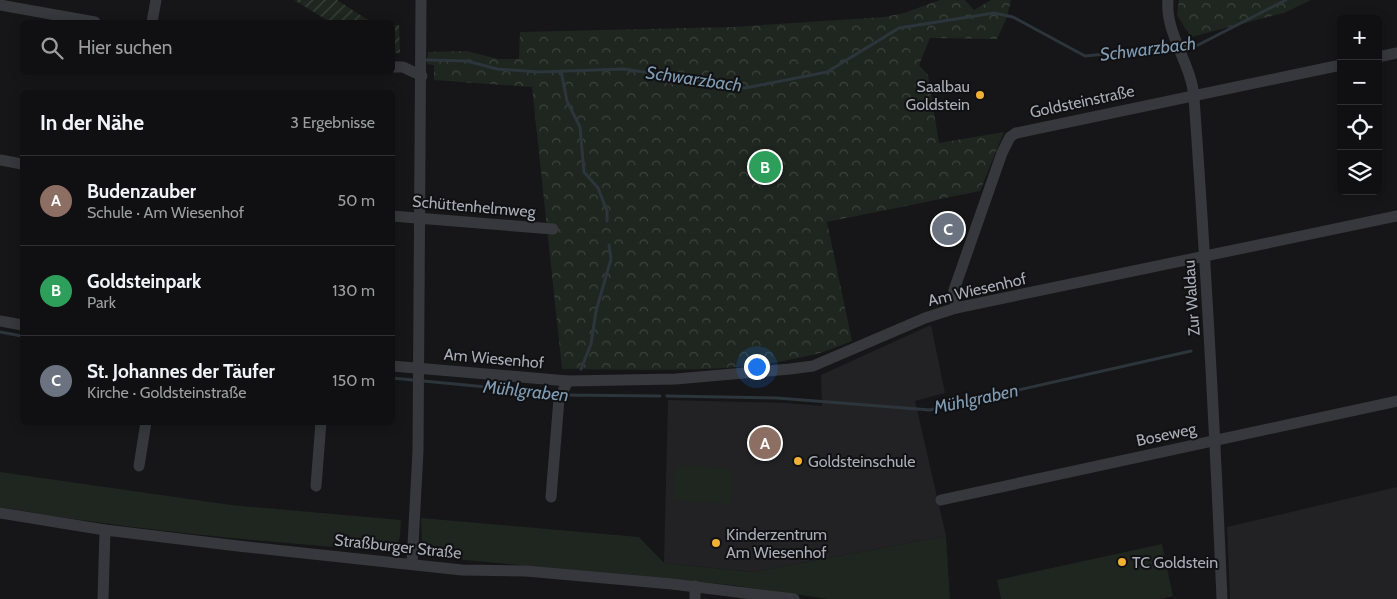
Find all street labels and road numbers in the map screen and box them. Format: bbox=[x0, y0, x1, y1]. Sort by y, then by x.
street label: Goldsteinstraße bbox=[1028, 81, 1136, 122]
street label: Schüttenhelmweg bbox=[411, 192, 537, 221]
street label: Zur Waldau bbox=[1179, 259, 1204, 337]
street label: Am Wiesenhof bbox=[926, 269, 1029, 310]
street label: Am Wiesenhof bbox=[443, 345, 546, 372]
street label: Boseweg bbox=[1134, 419, 1199, 450]
street label: Straßburger Straße bbox=[333, 530, 462, 563]

